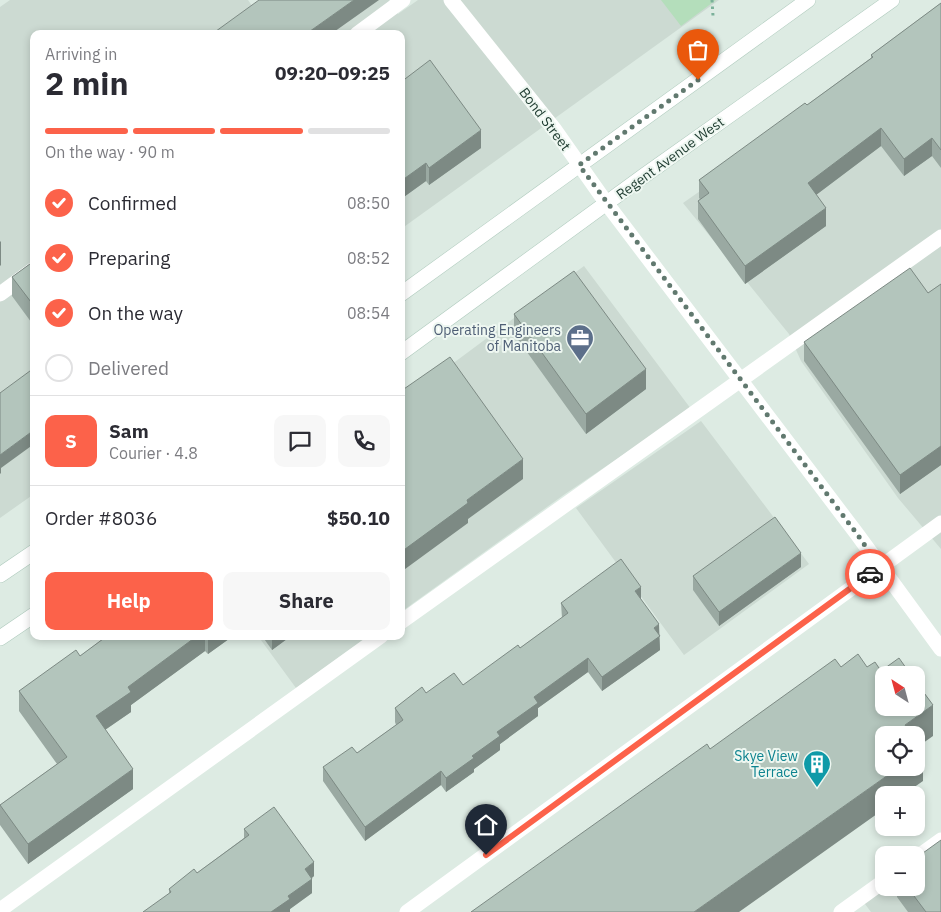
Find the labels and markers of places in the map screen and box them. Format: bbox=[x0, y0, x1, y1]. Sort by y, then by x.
pin bbox=[677, 29, 719, 80]
place label: Operating Engineers of Manitoba bbox=[433, 321, 562, 355]
office icon: Operating Engineers of Manitoba bbox=[565, 323, 595, 362]
place label: Skye View Terrace bbox=[734, 747, 798, 781]
building icon: Skye View Terrace bbox=[802, 749, 832, 788]
pin bbox=[465, 804, 507, 855]

